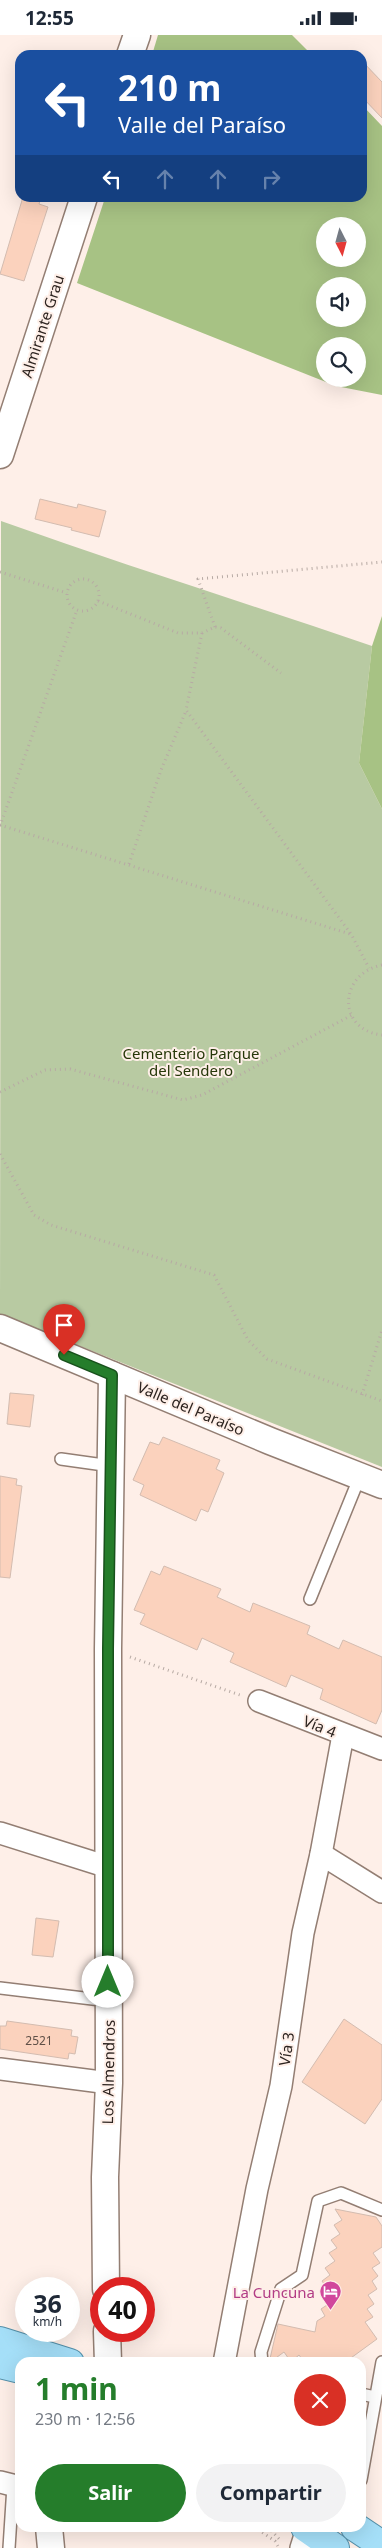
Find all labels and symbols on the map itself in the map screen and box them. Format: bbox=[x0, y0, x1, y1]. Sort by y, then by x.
north arrow bbox=[316, 217, 366, 267]
street label: Almirante Grau bbox=[16, 272, 68, 380]
park label: Cementerio Parque del Sendero bbox=[123, 1043, 259, 1080]
pin bbox=[43, 1304, 85, 1355]
street label: Valle del Paraíso bbox=[134, 1376, 248, 1440]
street label: Vía 4 bbox=[301, 1710, 340, 1742]
position arrow bbox=[81, 1955, 133, 2007]
street label: Los Almendros bbox=[97, 2020, 119, 2124]
street label: Vía 3 bbox=[274, 2031, 298, 2067]
house number: 2521 bbox=[25, 2032, 53, 2049]
speed limit sign: 40 bbox=[90, 2277, 155, 2342]
hotel icon: La Cuncuna bbox=[319, 2280, 343, 2311]
place label: La Cuncuna bbox=[233, 2282, 315, 2302]

